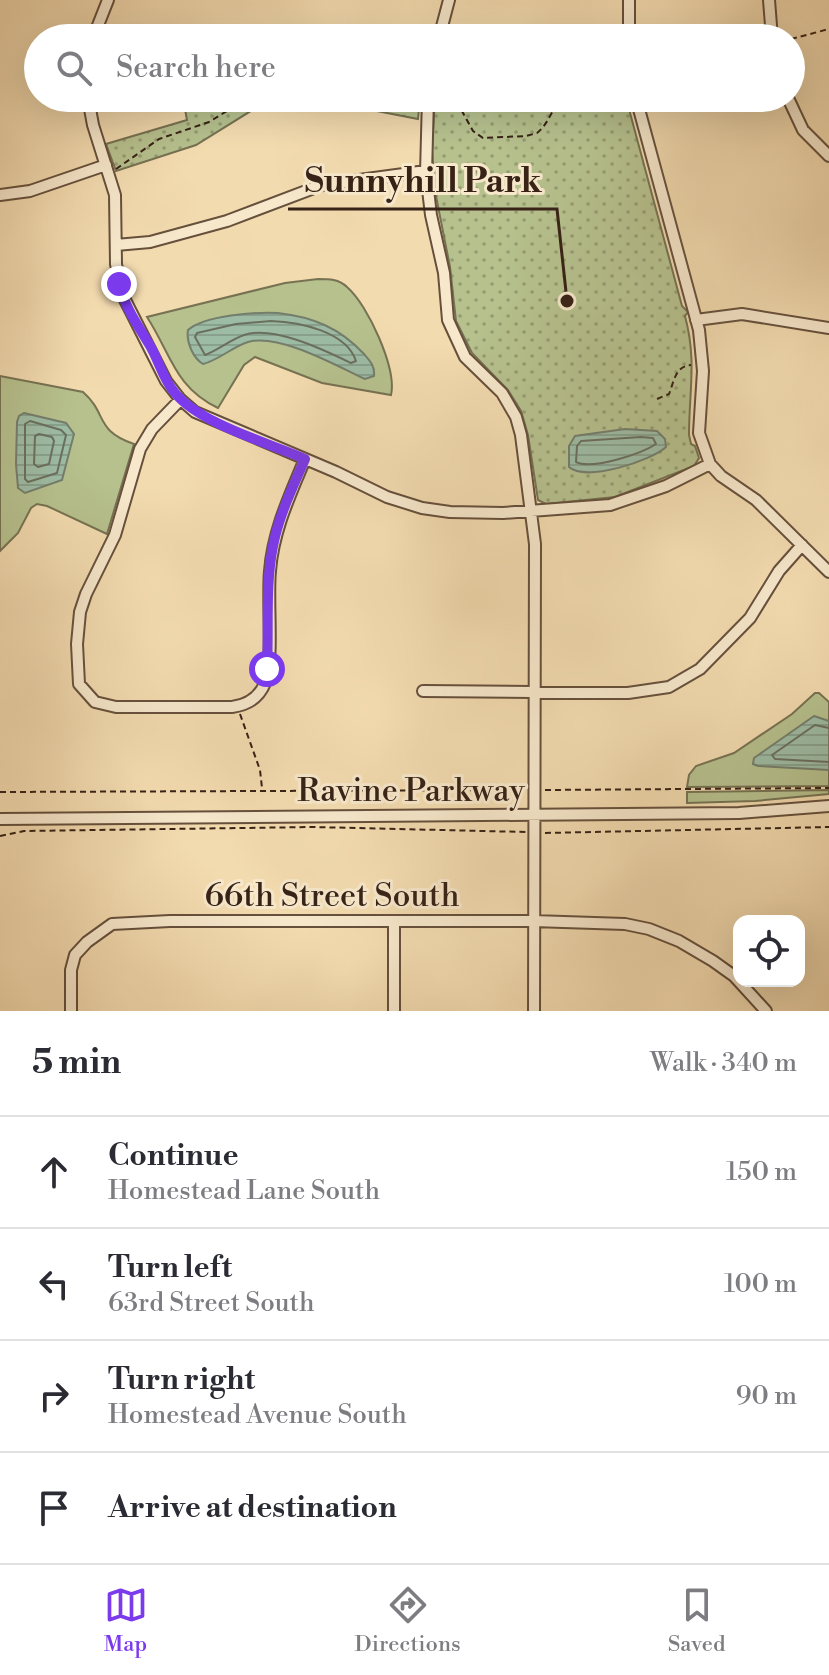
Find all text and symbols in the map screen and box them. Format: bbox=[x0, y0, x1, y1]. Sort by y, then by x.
search box bbox=[24, 24, 805, 112]
icon: search bbox=[52, 46, 96, 90]
text: Search here bbox=[116, 49, 276, 87]
callout: Sunnyhill Park bbox=[288, 151, 557, 209]
text: Sunnyhill Park bbox=[304, 161, 543, 203]
route end bbox=[101, 266, 137, 302]
route start bbox=[249, 651, 285, 687]
street label: Ravine Parkway bbox=[297, 771, 525, 811]
street label: 66th Street South bbox=[204, 876, 460, 916]
map controls bbox=[733, 915, 805, 987]
button: locate bbox=[733, 915, 805, 987]
text: 5 min bbox=[32, 1042, 121, 1084]
text: Walk · 340 m bbox=[650, 1047, 797, 1079]
text: Continue bbox=[108, 1137, 239, 1175]
icon: ahead bbox=[32, 1150, 76, 1194]
text: 150 m bbox=[726, 1156, 797, 1188]
text: Homestead Lane South bbox=[108, 1175, 380, 1207]
text: Turn left bbox=[108, 1249, 232, 1287]
icon: left bbox=[32, 1262, 76, 1306]
text: 100 m bbox=[724, 1268, 797, 1300]
text: 63rd Street South bbox=[108, 1287, 315, 1319]
text: Turn right bbox=[108, 1361, 255, 1399]
icon: right bbox=[32, 1374, 76, 1418]
text: 90 m bbox=[736, 1380, 797, 1412]
text: Homestead Avenue South bbox=[108, 1399, 407, 1431]
icon: arrive bbox=[32, 1486, 76, 1530]
text: Arrive at destination bbox=[108, 1489, 397, 1527]
tab: Map bbox=[104, 1583, 148, 1658]
tab: Directions bbox=[355, 1583, 461, 1658]
tab: Saved bbox=[668, 1583, 725, 1658]

